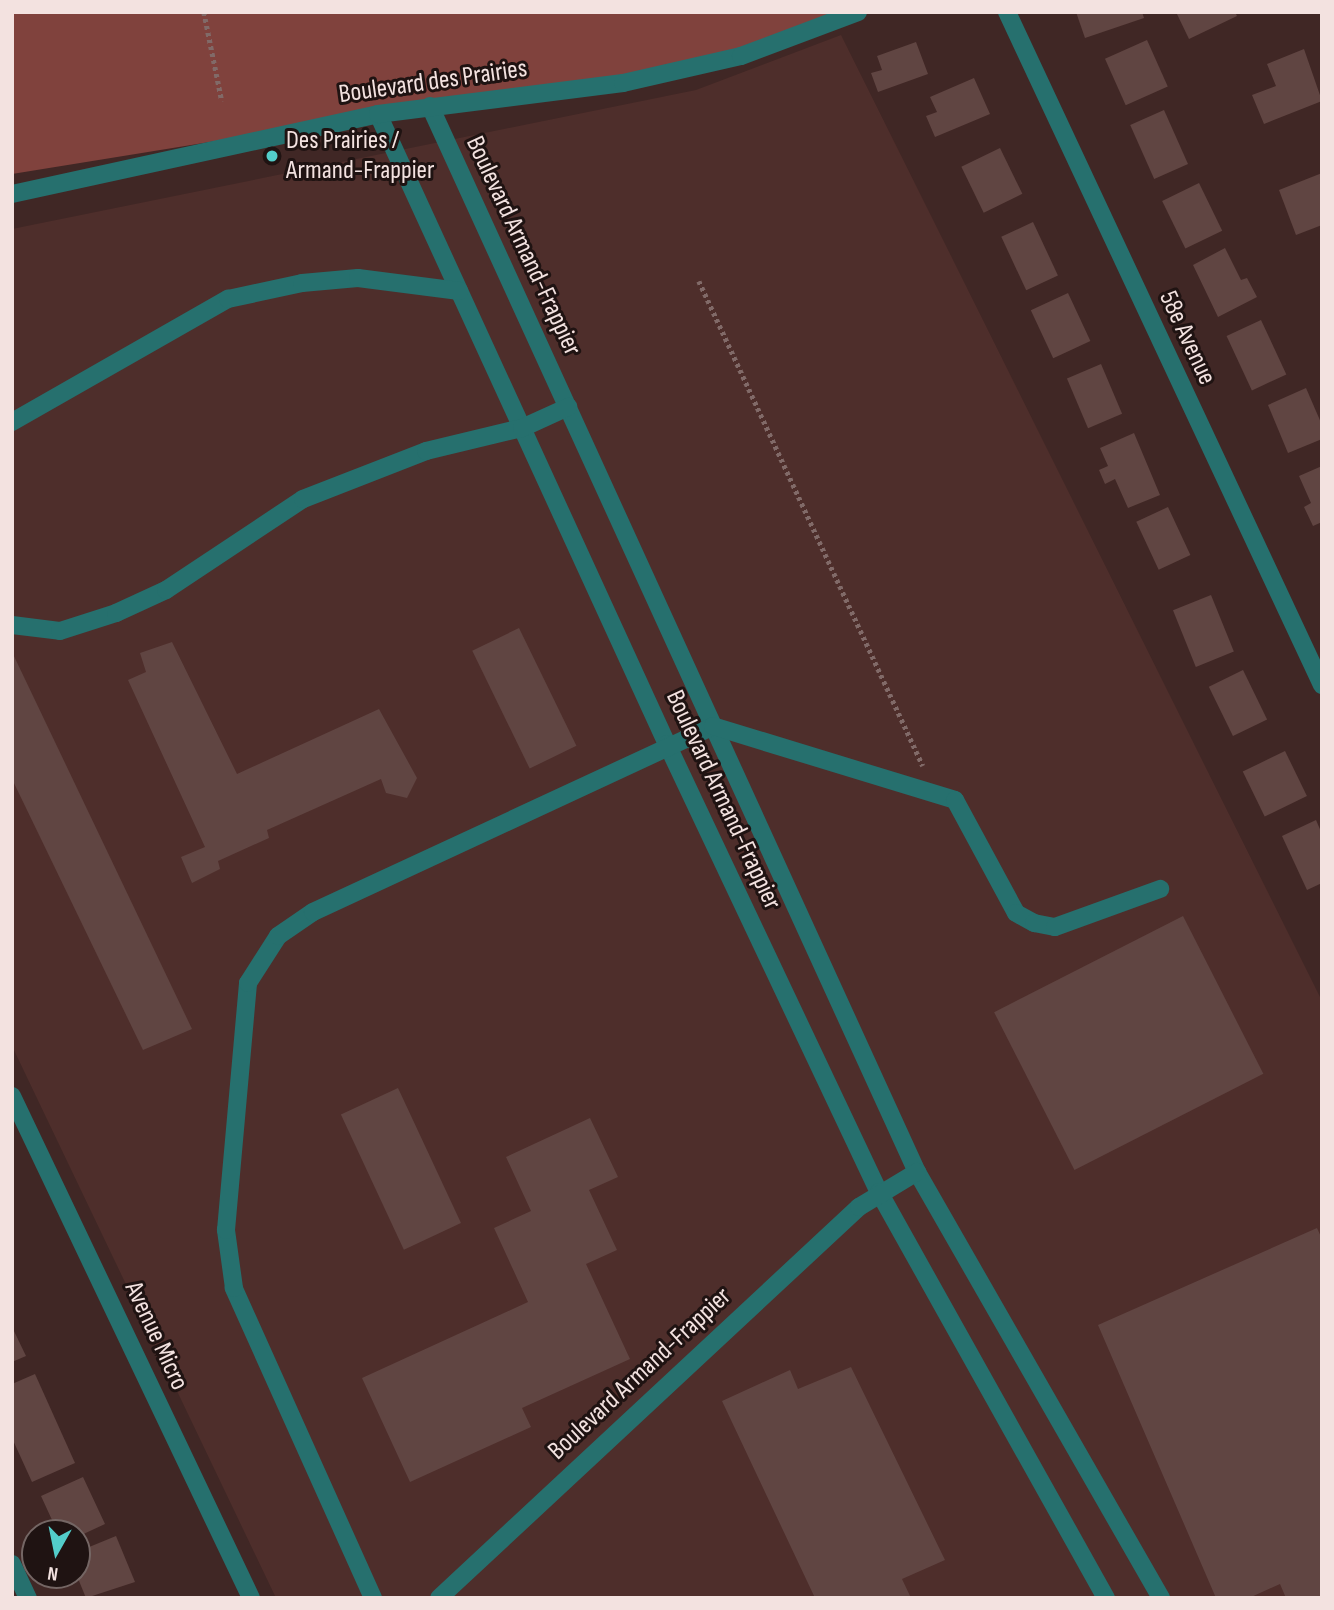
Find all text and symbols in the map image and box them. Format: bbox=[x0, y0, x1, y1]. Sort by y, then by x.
street label: Boulevard des Prairies bbox=[337, 53, 529, 111]
place label: Des Prairies / Armand-Frappier bbox=[286, 125, 434, 186]
street label: Boulevard Armand-Frappier bbox=[458, 131, 588, 361]
marker: Des Prairies / Armand-Frappier bbox=[264, 148, 280, 164]
street label: 58e Avenue bbox=[1152, 286, 1222, 390]
street label: Boulevard Armand-Frappier bbox=[658, 685, 788, 915]
street label: Avenue Micro bbox=[117, 1277, 195, 1395]
street label: Boulevard Armand-Frappier bbox=[542, 1281, 738, 1467]
north arrow bbox=[21, 1519, 91, 1589]
text: N bbox=[46, 1561, 60, 1585]

